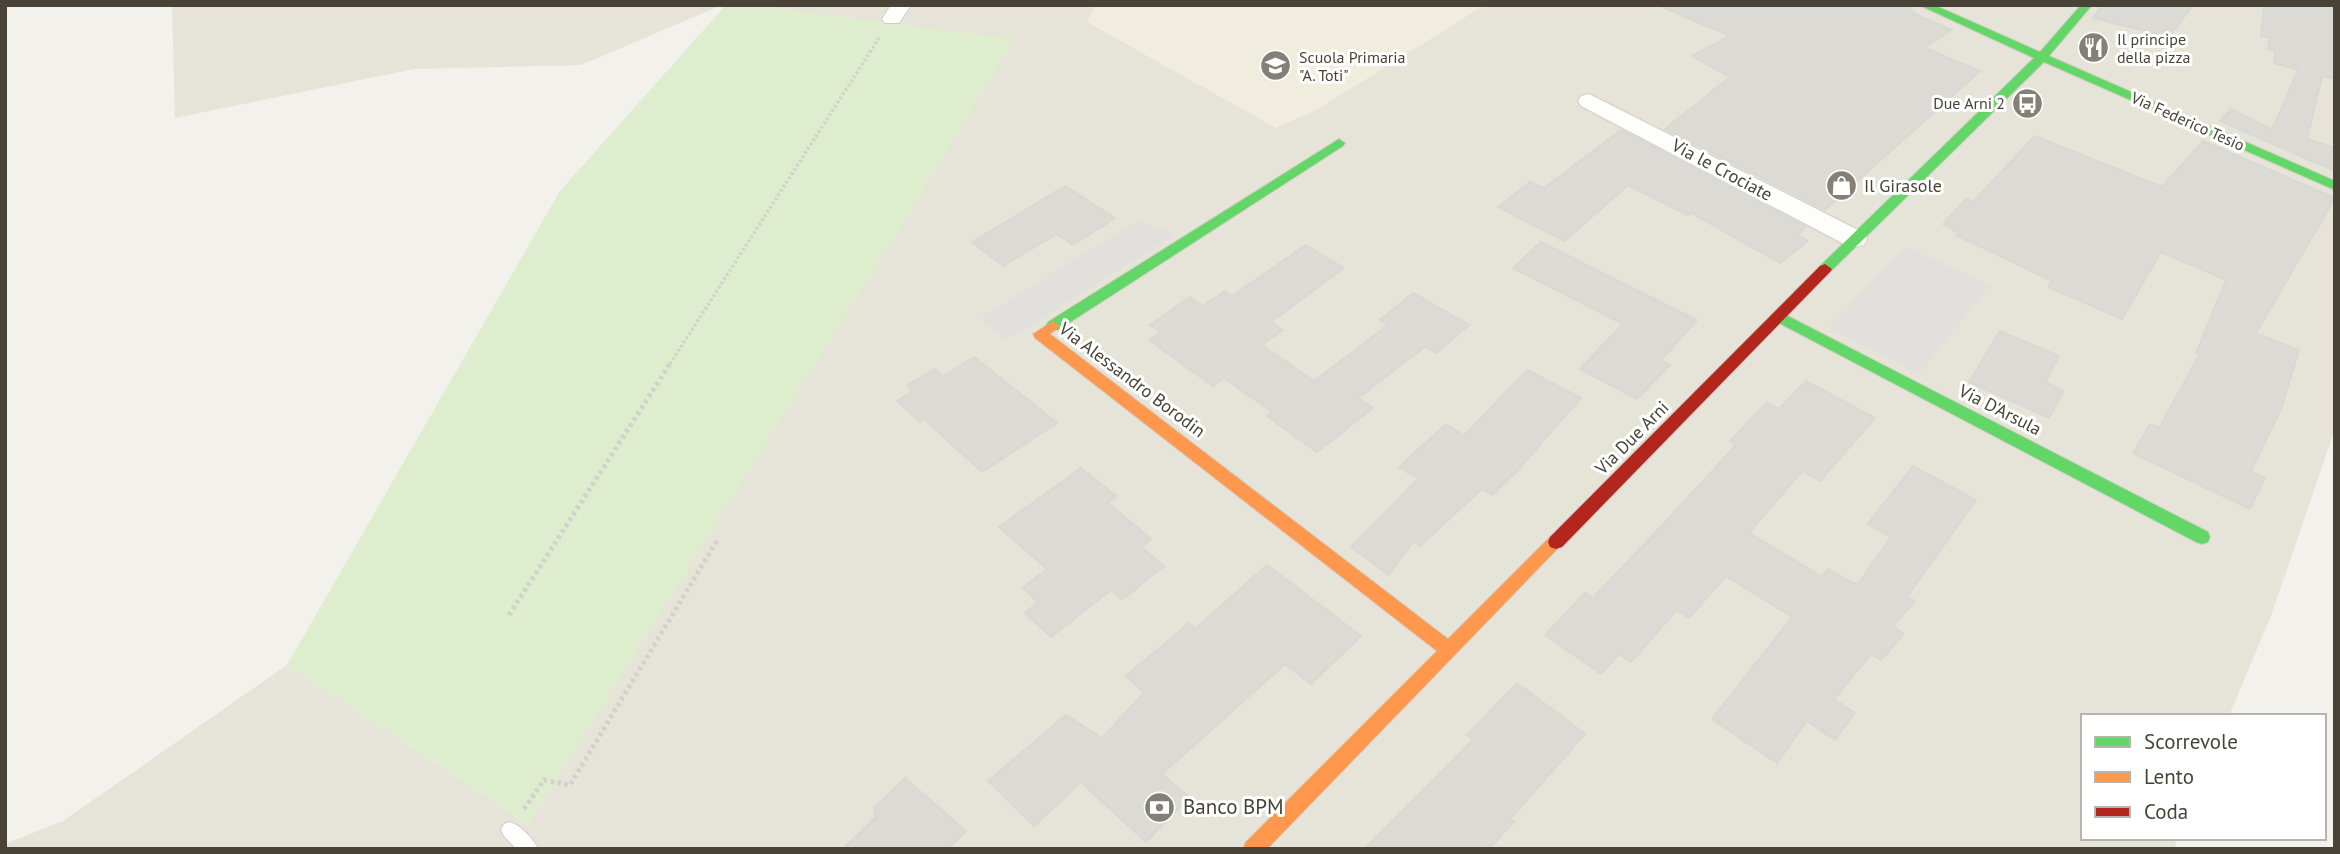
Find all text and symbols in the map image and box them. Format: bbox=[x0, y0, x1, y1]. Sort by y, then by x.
place label: Il principe della pizza bbox=[2117, 29, 2190, 67]
restaurant icon: Il principe della pizza bbox=[2077, 31, 2111, 65]
place label: Scuola Primaria "A. Toti" bbox=[1299, 47, 1406, 85]
school or university icon: Scuola Primaria "A. Toti" bbox=[1259, 49, 1293, 83]
bus stop icon: Due Arni 2 bbox=[2011, 86, 2045, 120]
street label: Via Federico Tesio bbox=[2127, 87, 2248, 155]
place label: Due Arni 2 bbox=[1933, 93, 2005, 113]
street label: Via le Crociate bbox=[1667, 133, 1776, 206]
shop icon: Il Girasole bbox=[1824, 169, 1858, 203]
place label: Il Girasole bbox=[1864, 174, 1942, 197]
street label: Via Alessandro Borodin bbox=[1054, 316, 1210, 442]
street label: Via D'Arsula bbox=[1954, 378, 2045, 440]
street label: Via Due Arni bbox=[1589, 396, 1673, 480]
legend bbox=[2081, 714, 2326, 840]
text: Scorrevole bbox=[2144, 728, 2238, 755]
text: Lento bbox=[2144, 763, 2194, 790]
bank icon: Banco BPM bbox=[1143, 790, 1177, 824]
place label: Banco BPM bbox=[1183, 793, 1284, 820]
text: Coda bbox=[2144, 798, 2188, 825]

